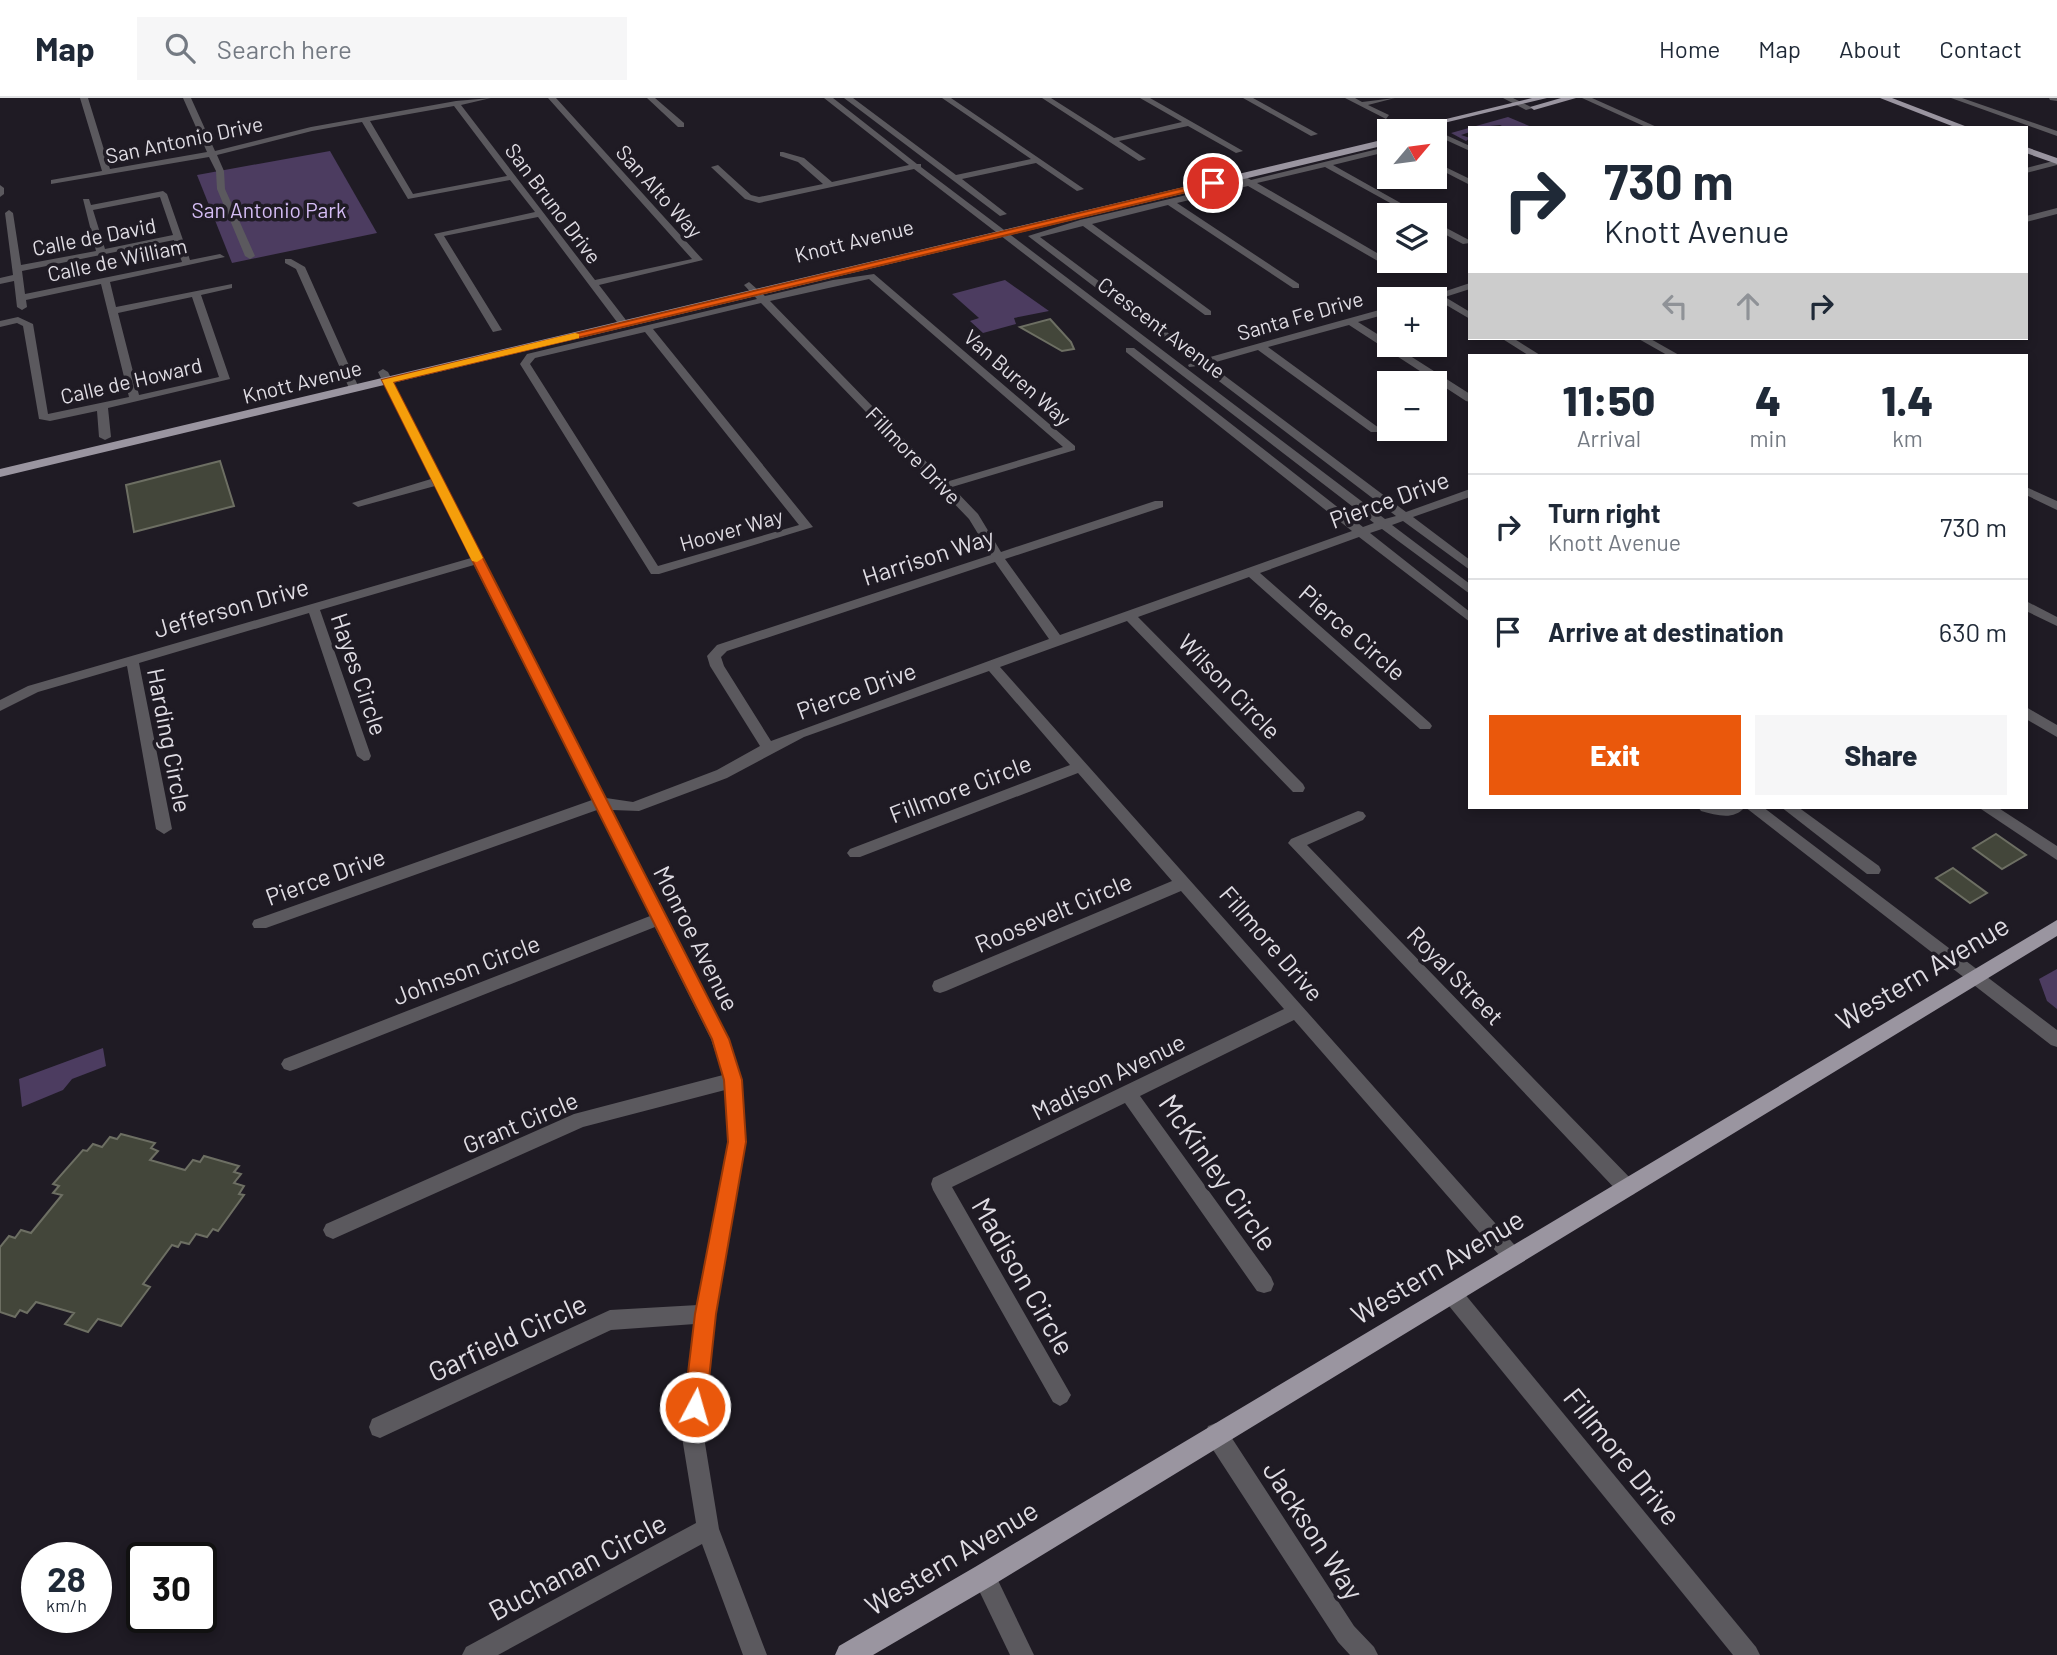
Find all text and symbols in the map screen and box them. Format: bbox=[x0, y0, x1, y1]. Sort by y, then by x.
search box bbox=[137, 17, 627, 80]
text: Map bbox=[35, 28, 95, 68]
icon: search bbox=[161, 29, 199, 67]
text: Search here bbox=[217, 33, 352, 64]
text: Home bbox=[1659, 34, 1720, 63]
text: Map bbox=[1758, 34, 1801, 63]
text: About bbox=[1839, 34, 1901, 63]
text: Contact bbox=[1939, 34, 2022, 63]
street label: San Antonio Drive bbox=[103, 110, 265, 168]
north arrow bbox=[1377, 119, 1447, 189]
map controls bbox=[1377, 119, 1447, 441]
street label: San Bruno Drive bbox=[501, 138, 607, 268]
street label: San Alto Way bbox=[612, 139, 709, 243]
text: 730 m bbox=[1604, 151, 1733, 210]
pin bbox=[1183, 153, 1243, 213]
icon: right bbox=[1489, 154, 1580, 245]
icon: arrive bbox=[1194, 164, 1232, 202]
park label: San Antonio Park bbox=[192, 197, 346, 222]
button: layers bbox=[1377, 203, 1447, 273]
text: Knott Avenue bbox=[1604, 211, 1789, 249]
street label: Calle de David bbox=[30, 212, 158, 260]
street label: Knott Avenue bbox=[792, 213, 916, 267]
street label: Calle de William bbox=[45, 232, 189, 286]
street label: Crescent Avenue bbox=[1093, 271, 1231, 383]
street label: Santa Fe Drive bbox=[1234, 285, 1366, 345]
button: + bbox=[1377, 287, 1447, 357]
icon: left bbox=[1656, 287, 1694, 325]
icon: ahead bbox=[1729, 287, 1767, 325]
icon: right bbox=[1802, 287, 1840, 325]
street label: Van Buren Way bbox=[959, 324, 1077, 430]
street label: Calle de Howard bbox=[58, 352, 204, 408]
street label: Knott Avenue bbox=[240, 354, 364, 408]
button: − bbox=[1377, 371, 1447, 441]
text: 11:50 bbox=[1562, 374, 1655, 424]
text: 4 bbox=[1755, 374, 1781, 424]
text: 1.4 bbox=[1881, 374, 1934, 424]
street label: Fillmore Drive bbox=[861, 401, 967, 509]
text: Arrival bbox=[1577, 424, 1641, 452]
text: min bbox=[1750, 424, 1787, 452]
text: km bbox=[1892, 424, 1923, 452]
street label: Pierce Drive bbox=[1325, 464, 1453, 534]
text: Turn right bbox=[1548, 497, 1661, 528]
street label: Hoover Way bbox=[676, 502, 786, 556]
icon: right bbox=[1489, 508, 1527, 546]
text: 730 m bbox=[1940, 511, 2007, 542]
street label: Harrison Way bbox=[858, 521, 998, 591]
text: Knott Avenue bbox=[1548, 528, 1681, 556]
street label: Jefferson Drive bbox=[150, 571, 312, 643]
street label: Pierce Circle bbox=[1294, 578, 1412, 686]
street label: Hayes Circle bbox=[326, 609, 394, 739]
icon: arrive bbox=[1489, 613, 1527, 651]
text: Arrive at destination bbox=[1548, 616, 1784, 647]
text: 630 m bbox=[1939, 616, 2007, 647]
street label: Wilson Circle bbox=[1173, 627, 1287, 745]
street label: Pierce Drive bbox=[792, 655, 920, 725]
street label: Harding Circle bbox=[142, 665, 198, 815]
button: Exit bbox=[1489, 715, 1741, 795]
button: Share bbox=[1755, 715, 2007, 795]
street label: Fillmore Circle bbox=[885, 748, 1035, 828]
street label: Pierce Drive bbox=[261, 841, 389, 911]
street label: Monroe Avenue bbox=[648, 861, 746, 1015]
street label: Roosevelt Circle bbox=[970, 866, 1136, 958]
street label: Fillmore Drive bbox=[1214, 879, 1330, 1007]
street label: Western Avenue bbox=[1829, 907, 2015, 1037]
street label: Royal Street bbox=[1402, 920, 1510, 1030]
street label: Johnson Circle bbox=[388, 928, 544, 1010]
street label: Madison Avenue bbox=[1026, 1026, 1190, 1126]
street label: Grant Circle bbox=[458, 1085, 582, 1159]
street label: McKinley Circle bbox=[1152, 1087, 1286, 1257]
street label: Madison Circle bbox=[965, 1191, 1083, 1361]
street label: Western Avenue bbox=[1344, 1201, 1530, 1331]
street label: Garfield Circle bbox=[422, 1285, 592, 1389]
position arrow bbox=[658, 1370, 732, 1444]
street label: Fillmore Drive bbox=[1557, 1380, 1689, 1532]
street label: Jackson Way bbox=[1257, 1454, 1372, 1606]
street label: Western Avenue bbox=[858, 1492, 1044, 1622]
street label: Buchanan Circle bbox=[482, 1505, 672, 1627]
speed limit sign: 30 bbox=[126, 1542, 217, 1633]
text: 28 bbox=[47, 1557, 86, 1599]
text: km/h bbox=[46, 1594, 87, 1616]

